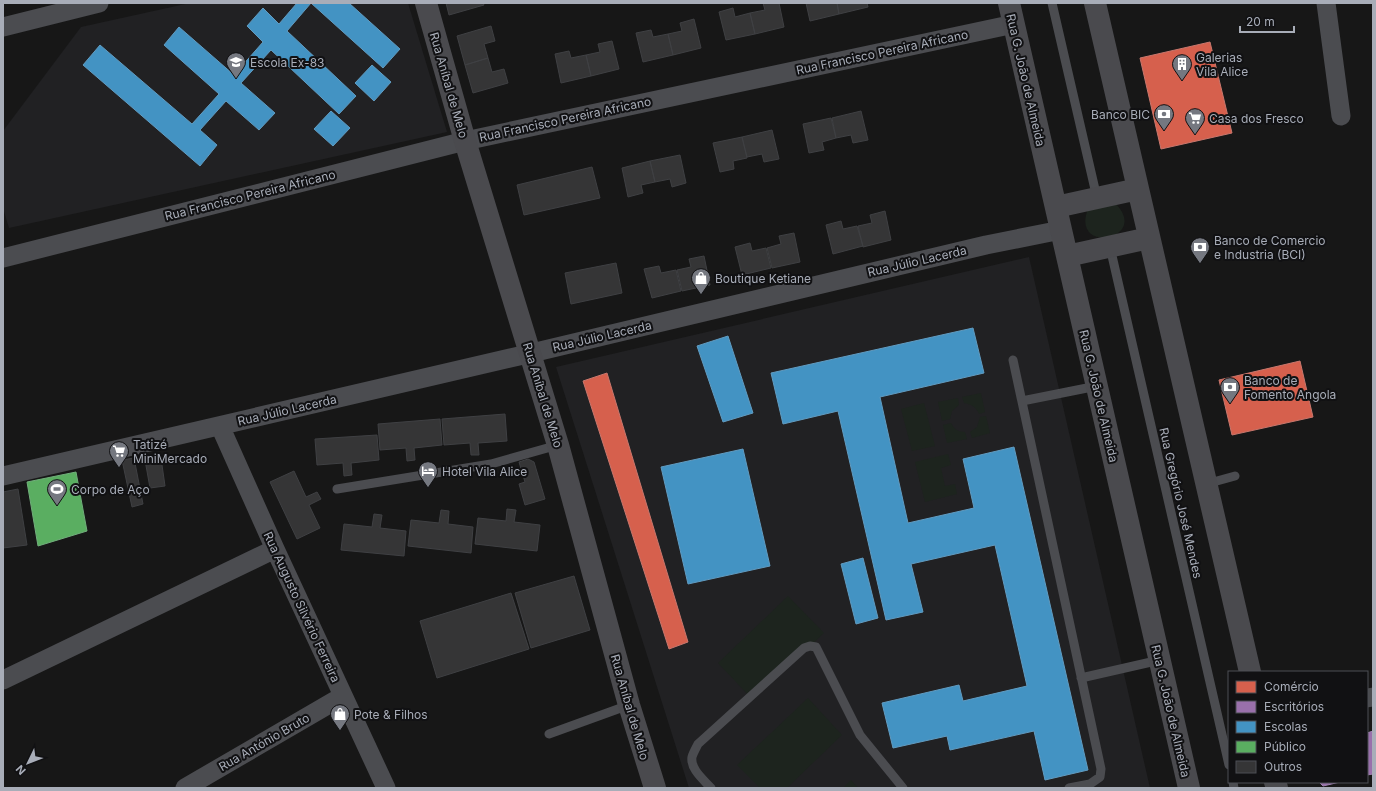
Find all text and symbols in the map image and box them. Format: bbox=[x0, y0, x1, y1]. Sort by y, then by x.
scale bar bbox=[1240, 8, 1294, 34]
street label: Rua G. João de Almeida bbox=[1003, 12, 1049, 148]
text: 20 m bbox=[1246, 14, 1275, 29]
street label: Rua Francisco Pereira Africano bbox=[795, 26, 969, 78]
street label: Rua Aníbal de Melo bbox=[427, 30, 471, 140]
place label: Galerias Vila Alice bbox=[1196, 50, 1248, 79]
school or university icon: Escola Ex-83 bbox=[225, 51, 247, 79]
building icon: Galerias Vila Alice bbox=[1171, 53, 1193, 81]
place label: Escola Ex-83 bbox=[250, 55, 324, 70]
street label: Rua Francisco Pereira Africano bbox=[478, 93, 652, 145]
bank icon: Banco BIC bbox=[1153, 103, 1175, 131]
place label: Banco BIC bbox=[1091, 107, 1150, 122]
supermarket icon: Casa dos Fresco bbox=[1184, 107, 1206, 135]
place label: Casa dos Fresco bbox=[1209, 111, 1304, 126]
street label: Rua Francisco Pereira Africano bbox=[163, 167, 337, 223]
place label: Banco de Comercio e Industria (BCI) bbox=[1214, 233, 1326, 262]
bank icon: Banco de Comercio e Industria (BCI) bbox=[1189, 236, 1211, 264]
street label: Rua Júlio Lacerda bbox=[866, 242, 968, 280]
shop icon: Boutique Ketiane bbox=[690, 267, 712, 295]
place label: Boutique Ketiane bbox=[715, 271, 811, 286]
street label: Rua Júlio Lacerda bbox=[551, 317, 653, 355]
street label: Rua G. João de Almeida bbox=[1076, 328, 1122, 464]
street label: Rua Aníbal de Melo bbox=[520, 341, 566, 449]
place label: Banco de Fomento Angola bbox=[1244, 373, 1336, 402]
bank icon: Banco de Fomento Angola bbox=[1219, 376, 1241, 404]
street label: Rua Júlio Lacerda bbox=[236, 391, 338, 429]
street label: Rua Gregório José Mendes bbox=[1156, 426, 1206, 580]
place label: Tatizé MiniMercado bbox=[133, 437, 207, 466]
supermarket icon: Tatizé MiniMercado bbox=[108, 440, 130, 468]
hotel icon: Hotel Vila Alice bbox=[417, 460, 439, 488]
place label: Hotel Vila Alice bbox=[442, 464, 527, 479]
sports icon: Corpo de Aço bbox=[46, 478, 68, 506]
place label: Corpo de Aço bbox=[71, 482, 150, 497]
street label: Rua Augusto Silvério Ferreira bbox=[260, 529, 344, 685]
street label: Rua G. João de Almeida bbox=[1148, 643, 1194, 779]
street label: Rua Aníbal de Melo bbox=[608, 652, 652, 762]
legend bbox=[1228, 671, 1368, 783]
text: Comércio bbox=[1264, 679, 1319, 694]
text: Escritórios bbox=[1264, 699, 1324, 714]
shop icon: Pote & Filhos bbox=[329, 703, 351, 731]
place label: Pote & Filhos bbox=[354, 707, 428, 722]
street label: Rua António Bruto bbox=[216, 710, 312, 774]
text: Escolas bbox=[1264, 719, 1308, 734]
text: Público bbox=[1264, 739, 1306, 754]
north arrow bbox=[8, 743, 48, 783]
text: Outros bbox=[1264, 759, 1302, 774]
text: N bbox=[13, 762, 29, 778]

